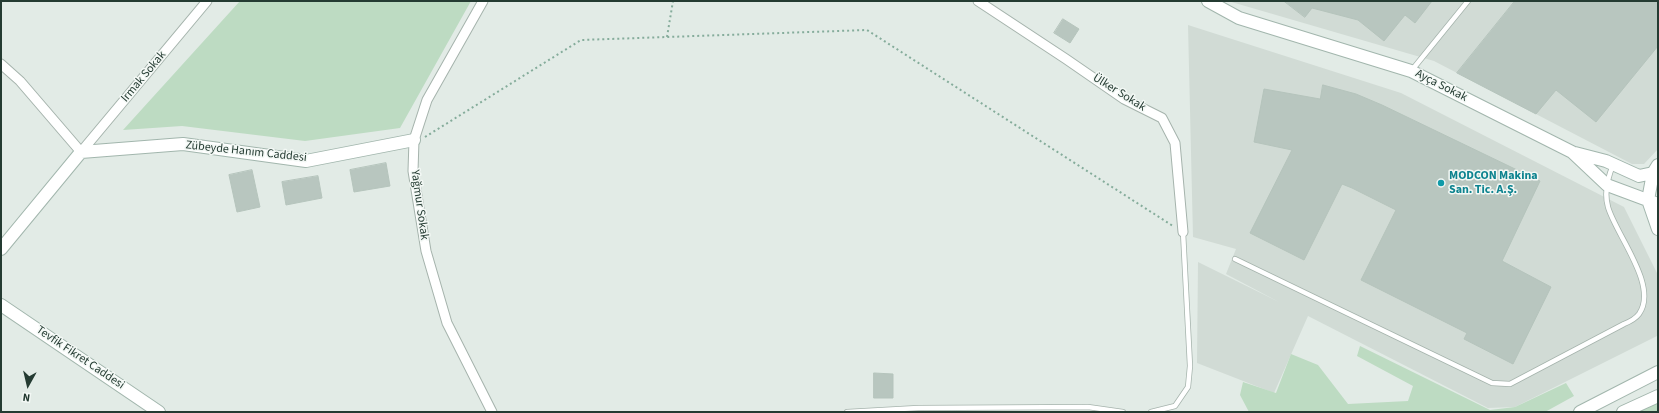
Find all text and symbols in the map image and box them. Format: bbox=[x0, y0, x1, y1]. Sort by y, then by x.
street label: Irmak Sokak bbox=[118, 48, 170, 106]
street label: Ayça Sokak bbox=[1413, 67, 1469, 105]
street label: Ülker Sokak bbox=[1090, 71, 1148, 115]
street label: Zübeyde Hanım Caddesi bbox=[185, 138, 307, 166]
street label: Yağmur Sokak bbox=[407, 169, 431, 241]
place label: MODCON Makina San. Tic. A.Ş. bbox=[1449, 169, 1538, 197]
marker: MODCON Makina San. Tic. A.Ş. bbox=[1436, 178, 1446, 188]
street label: Tevfik Fikret Caddesi bbox=[33, 323, 127, 393]
north arrow bbox=[8, 365, 48, 405]
text: N bbox=[22, 389, 31, 405]

